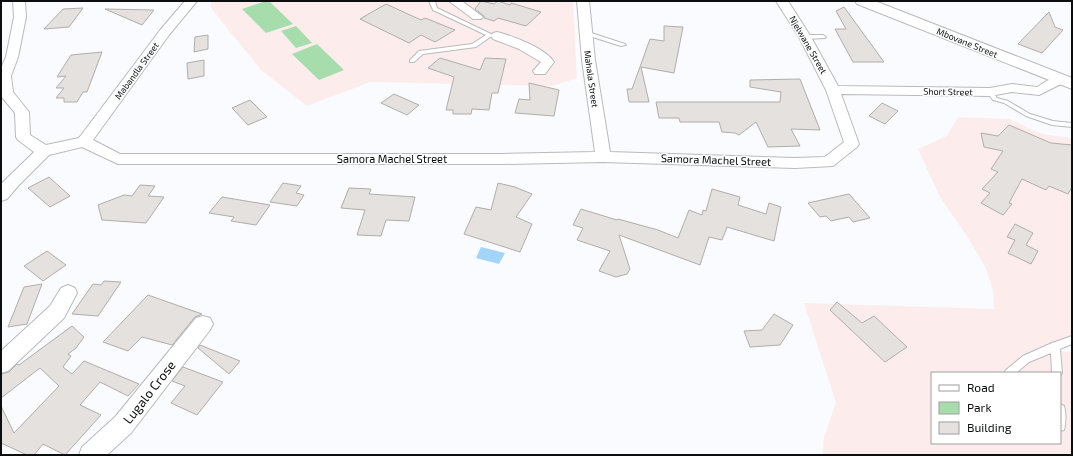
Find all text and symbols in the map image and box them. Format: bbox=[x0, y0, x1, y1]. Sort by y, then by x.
street label: Njelwane Street bbox=[787, 14, 830, 76]
street label: Mbovane Street bbox=[935, 25, 1000, 60]
street label: Mabandla Street bbox=[112, 40, 161, 101]
street label: Mahala Street bbox=[582, 50, 601, 109]
street label: Short Street bbox=[923, 86, 973, 97]
street label: Samora Machel Street bbox=[661, 151, 771, 168]
street label: Samora Machel Street bbox=[337, 152, 447, 165]
street label: Lugalo Crose bbox=[119, 357, 179, 427]
legend bbox=[931, 372, 1061, 444]
text: Road bbox=[967, 380, 995, 394]
text: Park bbox=[967, 400, 992, 414]
text: Building bbox=[967, 420, 1012, 434]

